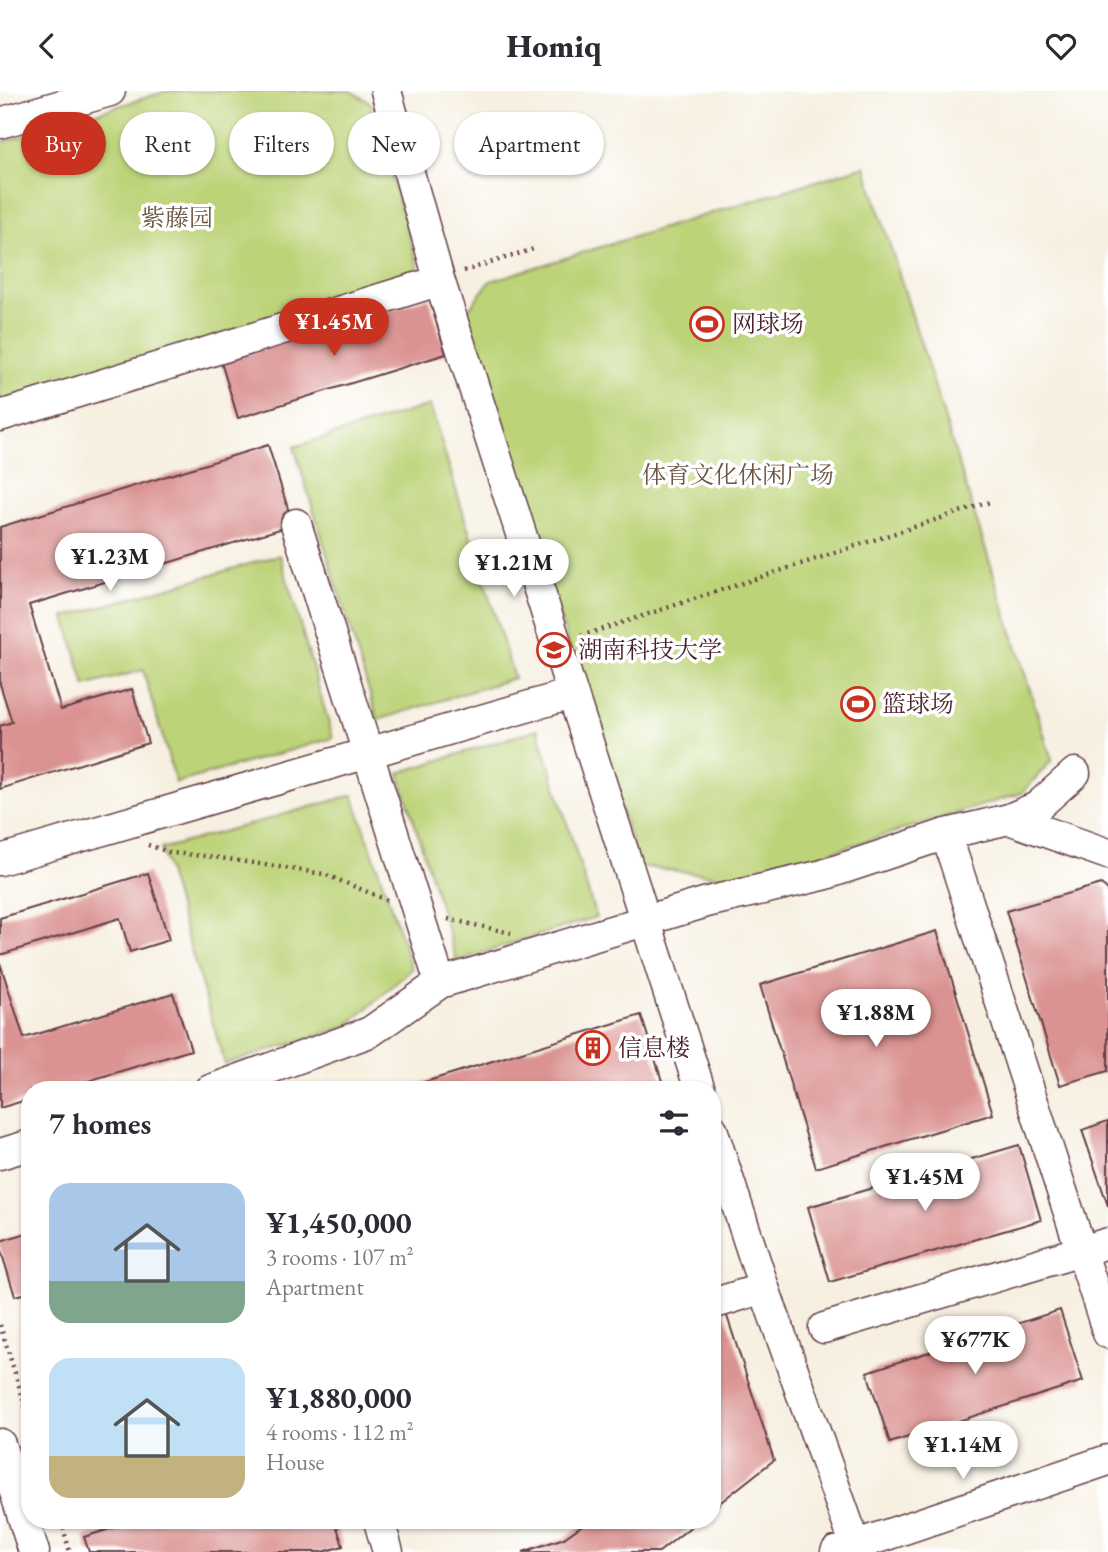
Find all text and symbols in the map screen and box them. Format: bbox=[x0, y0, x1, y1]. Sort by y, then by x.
text: Homiq bbox=[507, 25, 601, 67]
icon: back bbox=[28, 27, 66, 65]
icon: heart bbox=[1042, 27, 1080, 65]
chip: Buy bbox=[21, 112, 106, 175]
chip: Rent bbox=[120, 112, 215, 175]
chip: Filters bbox=[229, 112, 334, 175]
chip: New bbox=[348, 112, 440, 175]
chip: Apartment bbox=[454, 112, 604, 175]
park label: 紫藤园 bbox=[141, 202, 213, 233]
pin: ¥1.45M bbox=[277, 299, 391, 358]
sports icon: 网球场 bbox=[688, 305, 726, 343]
text: ¥1.45M bbox=[295, 306, 373, 336]
place label: 网球场 bbox=[732, 308, 804, 339]
park label: 体育文化休闲广场 bbox=[642, 459, 834, 490]
pin: ¥1.23M bbox=[53, 533, 167, 593]
pin: ¥1.21M bbox=[457, 539, 571, 599]
text: ¥1.23M bbox=[71, 541, 149, 571]
text: ¥1.21M bbox=[475, 547, 553, 577]
school or university icon: 湖南科技大学 bbox=[535, 631, 573, 669]
place label: 湖南科技大学 bbox=[578, 634, 722, 665]
sports icon: 篮球场 bbox=[839, 685, 877, 723]
place label: 篮球场 bbox=[882, 688, 954, 719]
pin: ¥1.88M bbox=[819, 989, 933, 1049]
text: ¥1.88M bbox=[837, 997, 915, 1027]
building icon: 信息楼 bbox=[574, 1029, 612, 1067]
place label: 信息楼 bbox=[618, 1032, 690, 1063]
text: 7 homes bbox=[49, 1104, 151, 1143]
icon: filters bbox=[655, 1104, 693, 1142]
pin: ¥1.45M bbox=[868, 1153, 982, 1213]
text: ¥1.45M bbox=[886, 1161, 964, 1191]
text: ¥1,450,000 bbox=[266, 1203, 412, 1242]
icon: home bbox=[105, 1211, 189, 1295]
text: 3 rooms · 107 m² bbox=[266, 1242, 414, 1272]
text: Apartment bbox=[266, 1272, 364, 1302]
pin: ¥677K bbox=[926, 1317, 1024, 1376]
text: ¥677K bbox=[940, 1324, 1010, 1354]
text: ¥1,880,000 bbox=[266, 1378, 412, 1417]
icon: home bbox=[105, 1386, 189, 1470]
text: 4 rooms · 112 m² bbox=[266, 1417, 414, 1447]
pin: ¥1.14M bbox=[906, 1421, 1020, 1481]
text: ¥1.14M bbox=[924, 1429, 1002, 1459]
text: House bbox=[266, 1447, 325, 1477]

